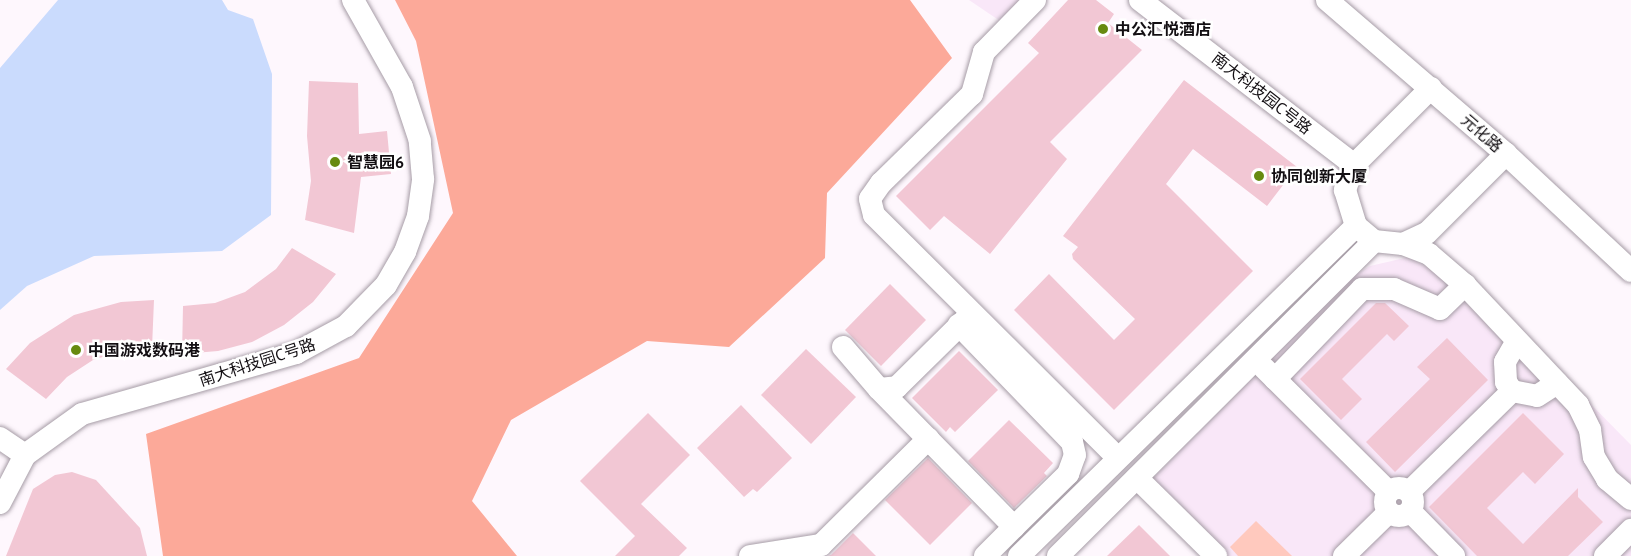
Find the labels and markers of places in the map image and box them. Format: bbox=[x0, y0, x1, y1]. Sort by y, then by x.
place label: 中公汇悦酒店 bbox=[1115, 19, 1211, 39]
marker: 中公汇悦酒店 bbox=[1096, 22, 1110, 36]
place label: 智慧园6 bbox=[347, 152, 404, 172]
marker: 智慧园6 bbox=[328, 155, 342, 169]
place label: 协同创新大厦 bbox=[1271, 166, 1367, 186]
marker: 协同创新大厦 bbox=[1252, 169, 1266, 183]
place label: 中国游戏数码港 bbox=[88, 340, 200, 360]
marker: 中国游戏数码港 bbox=[69, 343, 83, 357]

